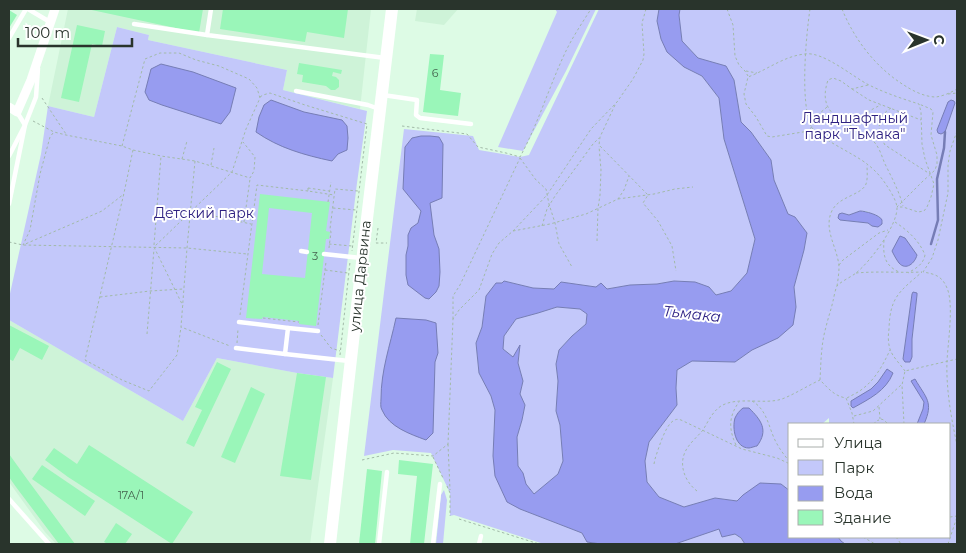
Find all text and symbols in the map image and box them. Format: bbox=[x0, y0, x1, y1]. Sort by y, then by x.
scale bar bbox=[18, 15, 131, 47]
north arrow bbox=[901, 15, 951, 65]
text: 100 m bbox=[25, 23, 70, 42]
text: С bbox=[930, 35, 948, 45]
house number: 6 bbox=[432, 66, 439, 80]
park label: Ландшафтный парк "Тьмака" bbox=[802, 109, 908, 143]
park label: Детский парк bbox=[154, 204, 254, 222]
street label: улица Дарвина bbox=[345, 219, 375, 334]
house number: 3 bbox=[312, 249, 318, 263]
water label: Тьмака bbox=[662, 301, 722, 326]
legend bbox=[788, 423, 951, 538]
text: Улица bbox=[834, 433, 882, 452]
text: Парк bbox=[834, 458, 874, 477]
text: Вода bbox=[834, 483, 873, 502]
house number: 17А/1 bbox=[118, 488, 144, 502]
text: Здание bbox=[834, 508, 892, 527]

